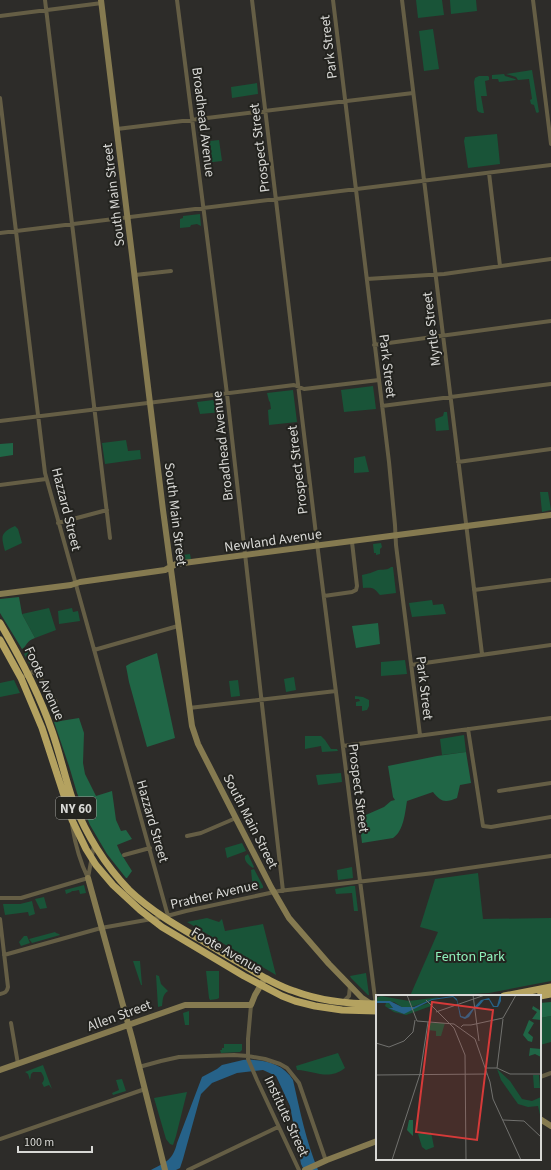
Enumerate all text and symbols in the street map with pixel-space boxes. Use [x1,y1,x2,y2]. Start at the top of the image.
street label: Park Street [315,14,343,80]
street label: Broadhead Avenue [186,66,220,178]
street label: Prospect Street [245,102,275,194]
street label: South Main Street [98,142,130,248]
street label: Myrtle Street [417,290,446,367]
street label: Park Street [373,333,401,399]
street label: Broadhead Avenue [207,390,239,502]
street label: Prospect Street [283,424,313,516]
street label: South Main Street [159,461,191,567]
street label: Hazzard Street [46,465,86,553]
street label: Newland Avenue [223,524,323,558]
street label: Foote Avenue [19,643,69,724]
street label: Park Street [410,655,438,721]
street label: Prospect Street [343,742,373,834]
street label: South Main Street [218,771,283,873]
street label: Hazzard Street [131,778,173,865]
road number: NY 60 [56,797,96,819]
street label: Prather Avenue [168,875,260,915]
street label: Foote Avenue [187,922,266,979]
park label: Fenton Park [435,947,505,967]
street label: Allen Street [84,995,155,1037]
inset map [376,995,541,1160]
street label: Institute Street [259,1073,314,1160]
scale bar [18,1128,92,1154]
text: 100 m [24,1134,54,1151]

